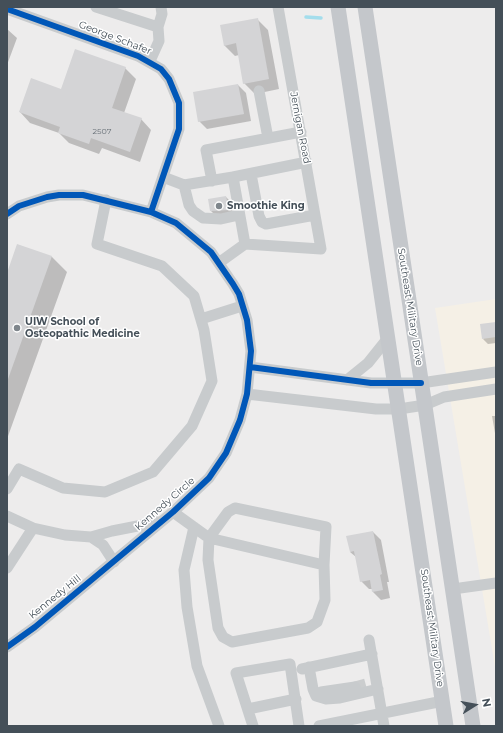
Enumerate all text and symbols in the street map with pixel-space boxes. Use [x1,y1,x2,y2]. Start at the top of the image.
street label: George Schafer [77,19,153,57]
street label: Jernigan Road [287,91,313,165]
house number: 2507 [92,127,112,137]
place label: Smoothie King [227,200,305,212]
marker: Smoothie King [214,201,224,211]
street label: Southeast Military Drive [395,247,425,367]
place label: UIW School of Osteopathic Medicine [25,316,140,340]
marker: UIW School of Osteopathic Medicine [12,323,22,333]
street label: Kennedy Circle [133,475,197,533]
street label: Southeast Military Drive [418,568,446,688]
street label: Kennedy Hill [27,572,83,622]
north arrow [455,685,495,725]
text: N [479,697,494,708]

